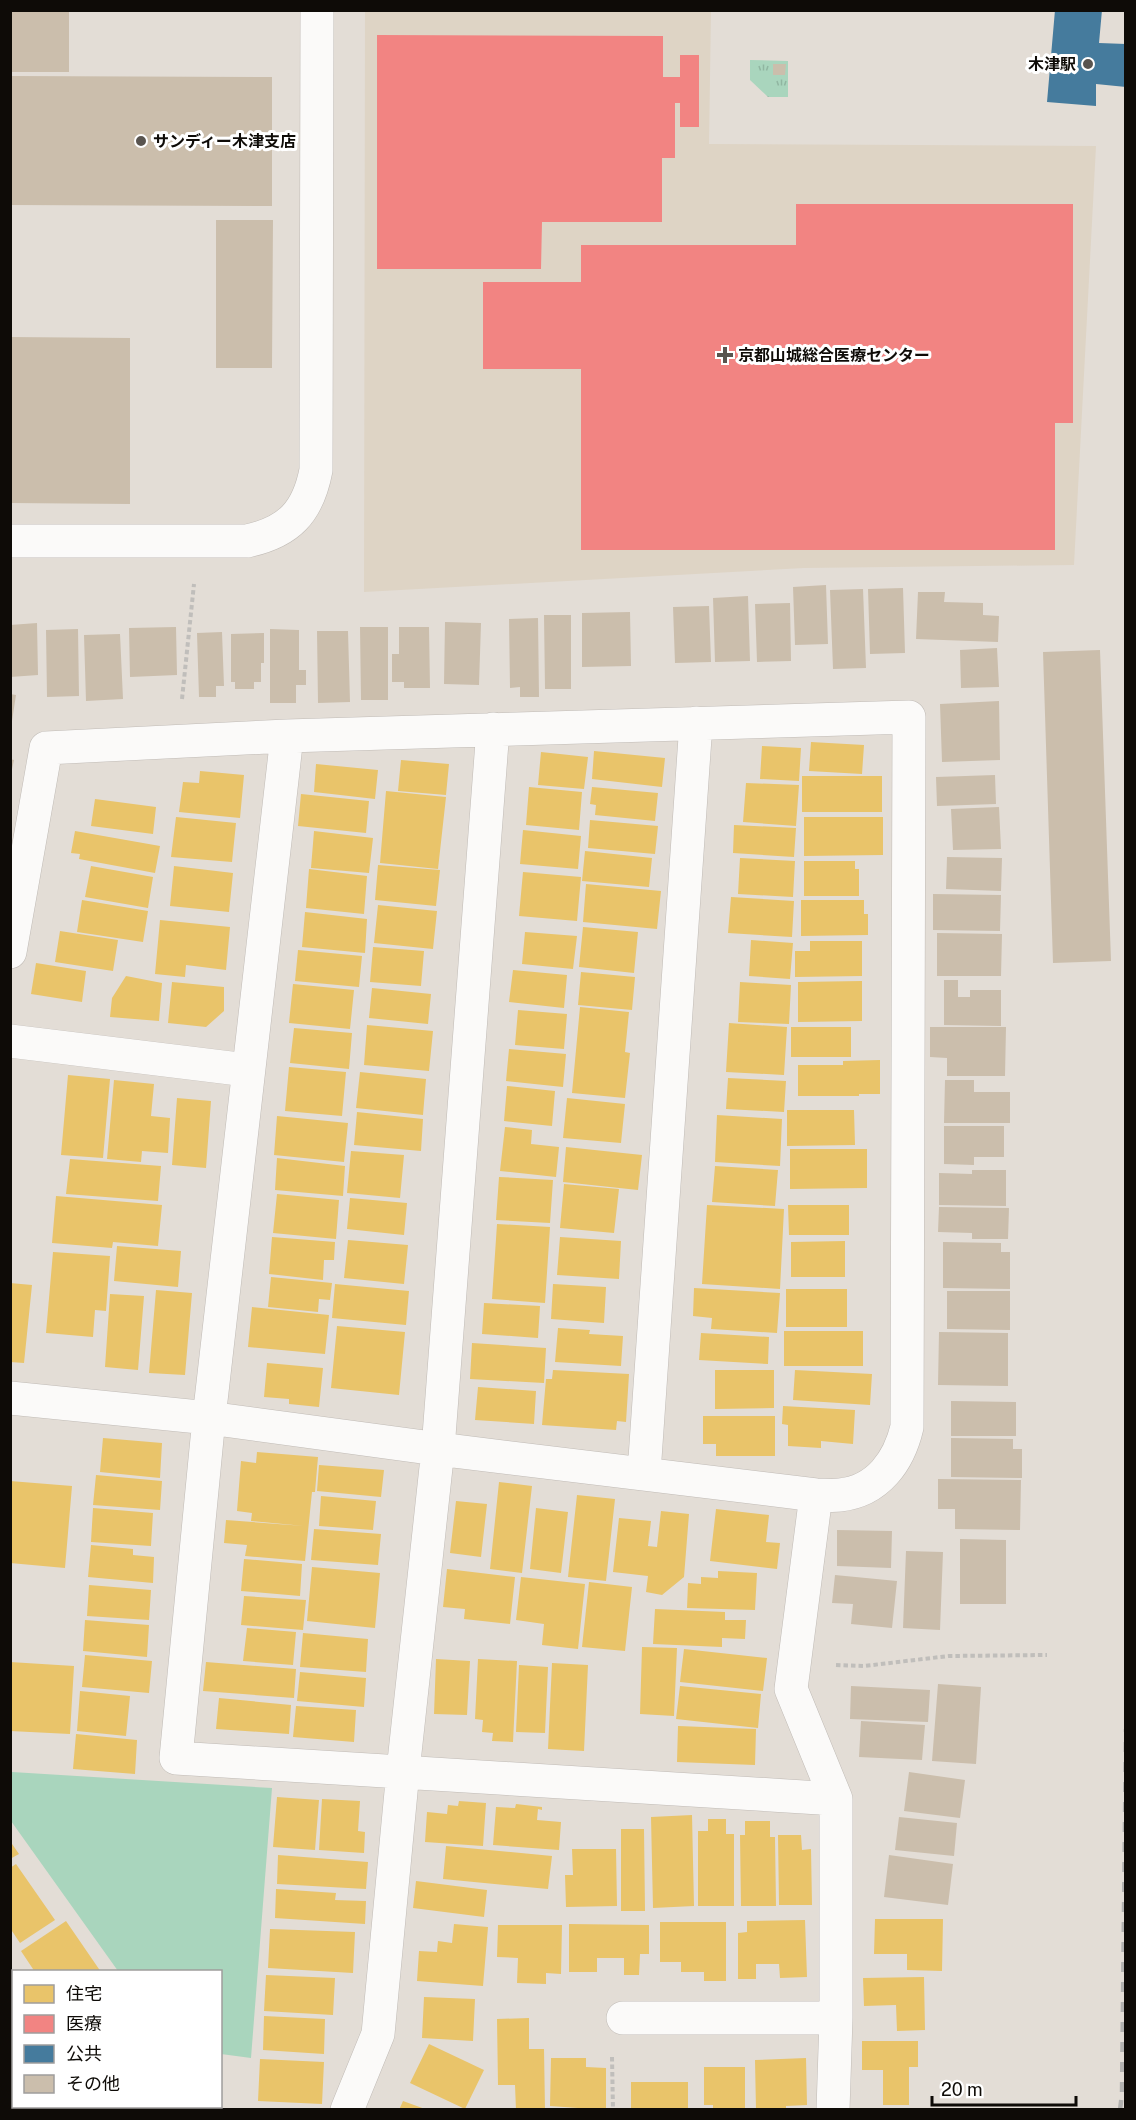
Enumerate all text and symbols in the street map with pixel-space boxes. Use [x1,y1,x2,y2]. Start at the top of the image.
place label: 木津駅 [1028,55,1076,74]
marker: 木津駅 [1081,57,1095,71]
place label: サンディー木津支店 [153,132,296,151]
marker: サンディー木津支店 [134,134,148,148]
marker: 京都山城総合医療センター [716,346,734,364]
place label: 京都山城総合医療センター [738,346,930,365]
legend [12,1970,222,2108]
text: 住宅 [66,1983,102,2004]
text: 医療 [66,2013,102,2034]
text: 公共 [66,2043,102,2064]
scale bar [932,2069,1076,2107]
text: その他 [66,2073,120,2094]
text: 20 m [941,2079,983,2100]

